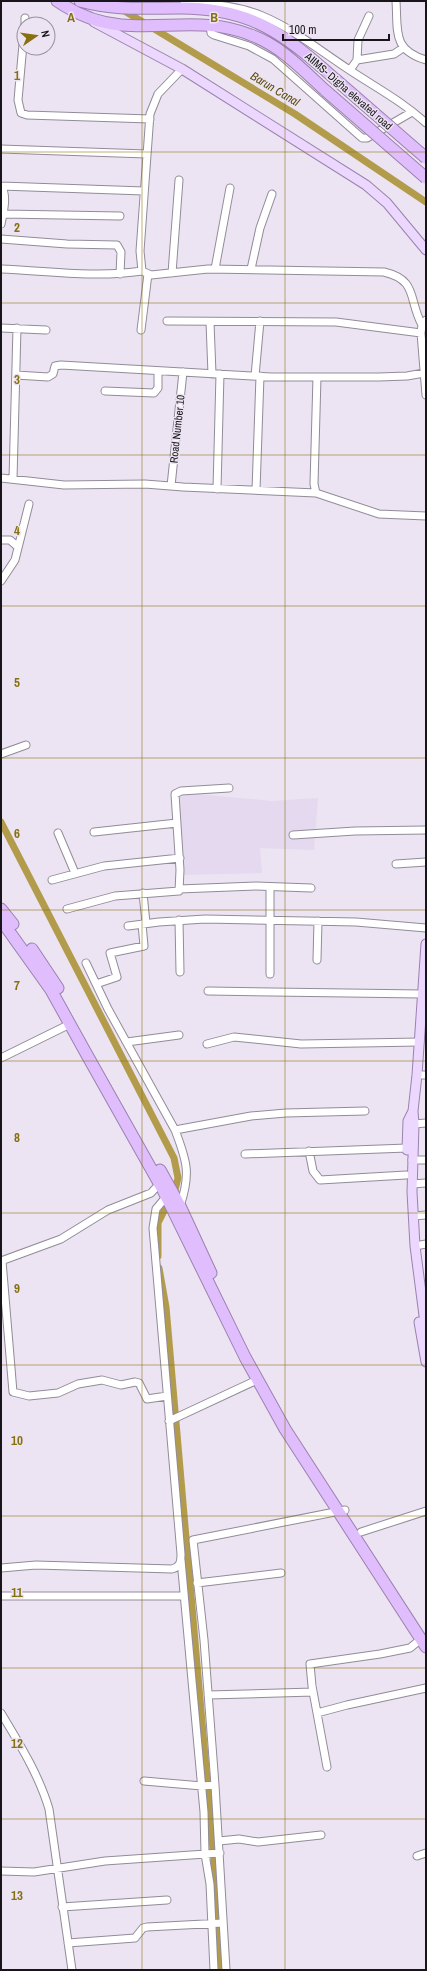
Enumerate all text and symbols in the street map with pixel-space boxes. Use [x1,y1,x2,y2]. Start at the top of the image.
text: A [67,9,75,26]
text: B [210,9,218,26]
north arrow [16,16,56,56]
scale bar [283,16,389,42]
text: 100 m [289,22,316,38]
text: N [38,29,53,38]
street label: AIIMS- Digha elevated road [302,49,396,133]
text: 1 [14,67,20,84]
water label: Barun Canal [247,68,303,110]
text: 2 [14,219,20,236]
text: 3 [14,371,20,388]
street label: Road Number 10 [166,394,188,464]
text: 4 [14,522,20,539]
text: 5 [14,674,20,691]
text: 6 [14,825,20,842]
text: 7 [14,977,20,994]
text: 8 [14,1129,20,1146]
text: 9 [14,1280,20,1297]
text: 10 [11,1432,23,1449]
text: 11 [11,1584,23,1601]
text: 12 [11,1735,23,1752]
text: 13 [11,1887,23,1904]

